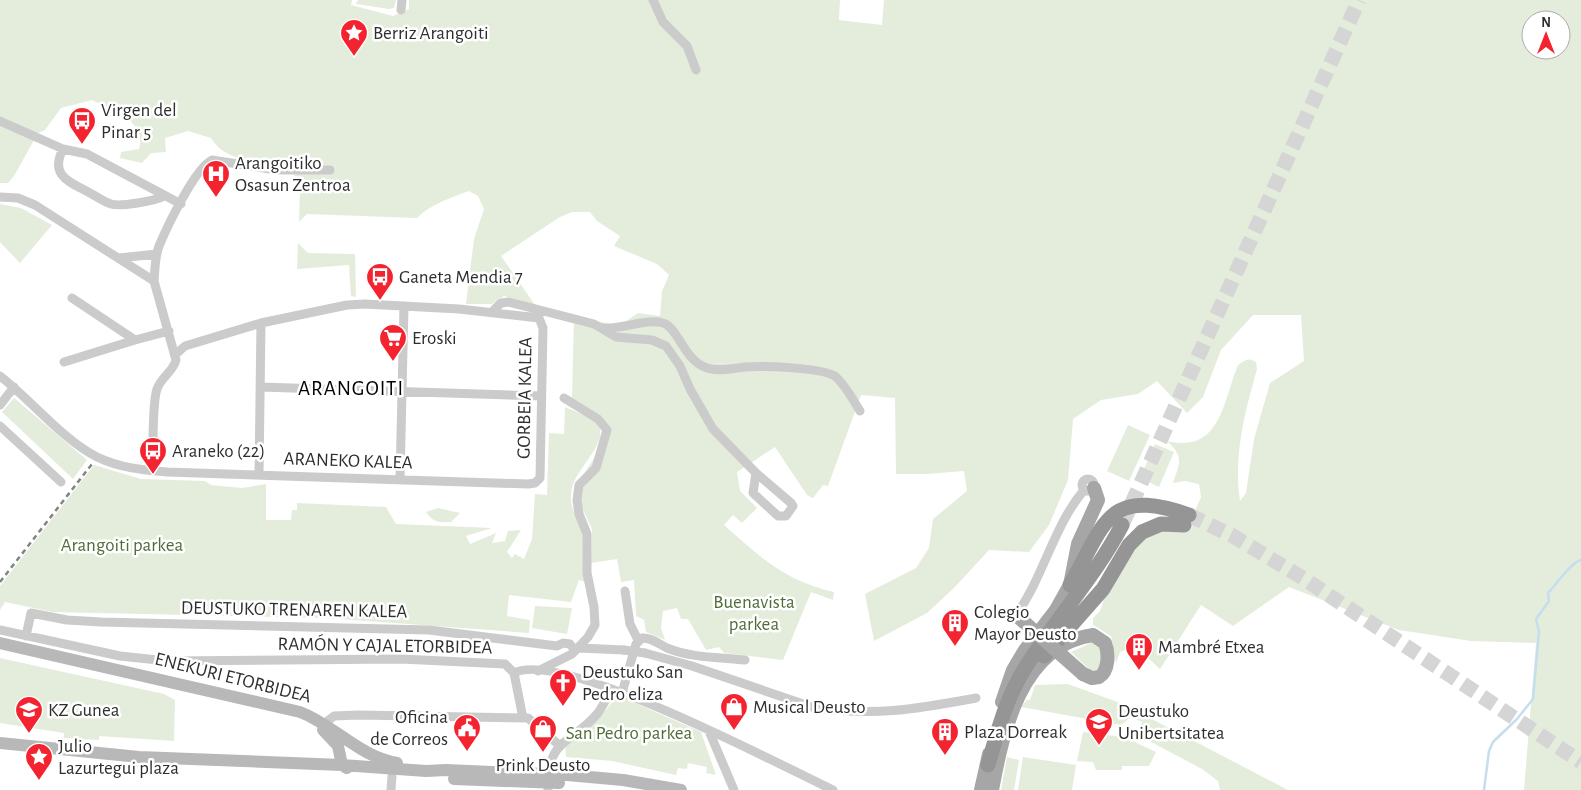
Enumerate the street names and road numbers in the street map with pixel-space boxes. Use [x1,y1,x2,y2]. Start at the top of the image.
street label: GORBEIA KALEA [514,337,536,459]
street label: ARANEKO KALEA [283,449,413,473]
street label: DEUSTUKO TRENAREN KALEA [181,599,407,621]
street label: RAMÓN Y CAJAL ETORBIDEA [278,633,493,657]
street label: ENEKURI ETORBIDEA [153,649,313,707]

